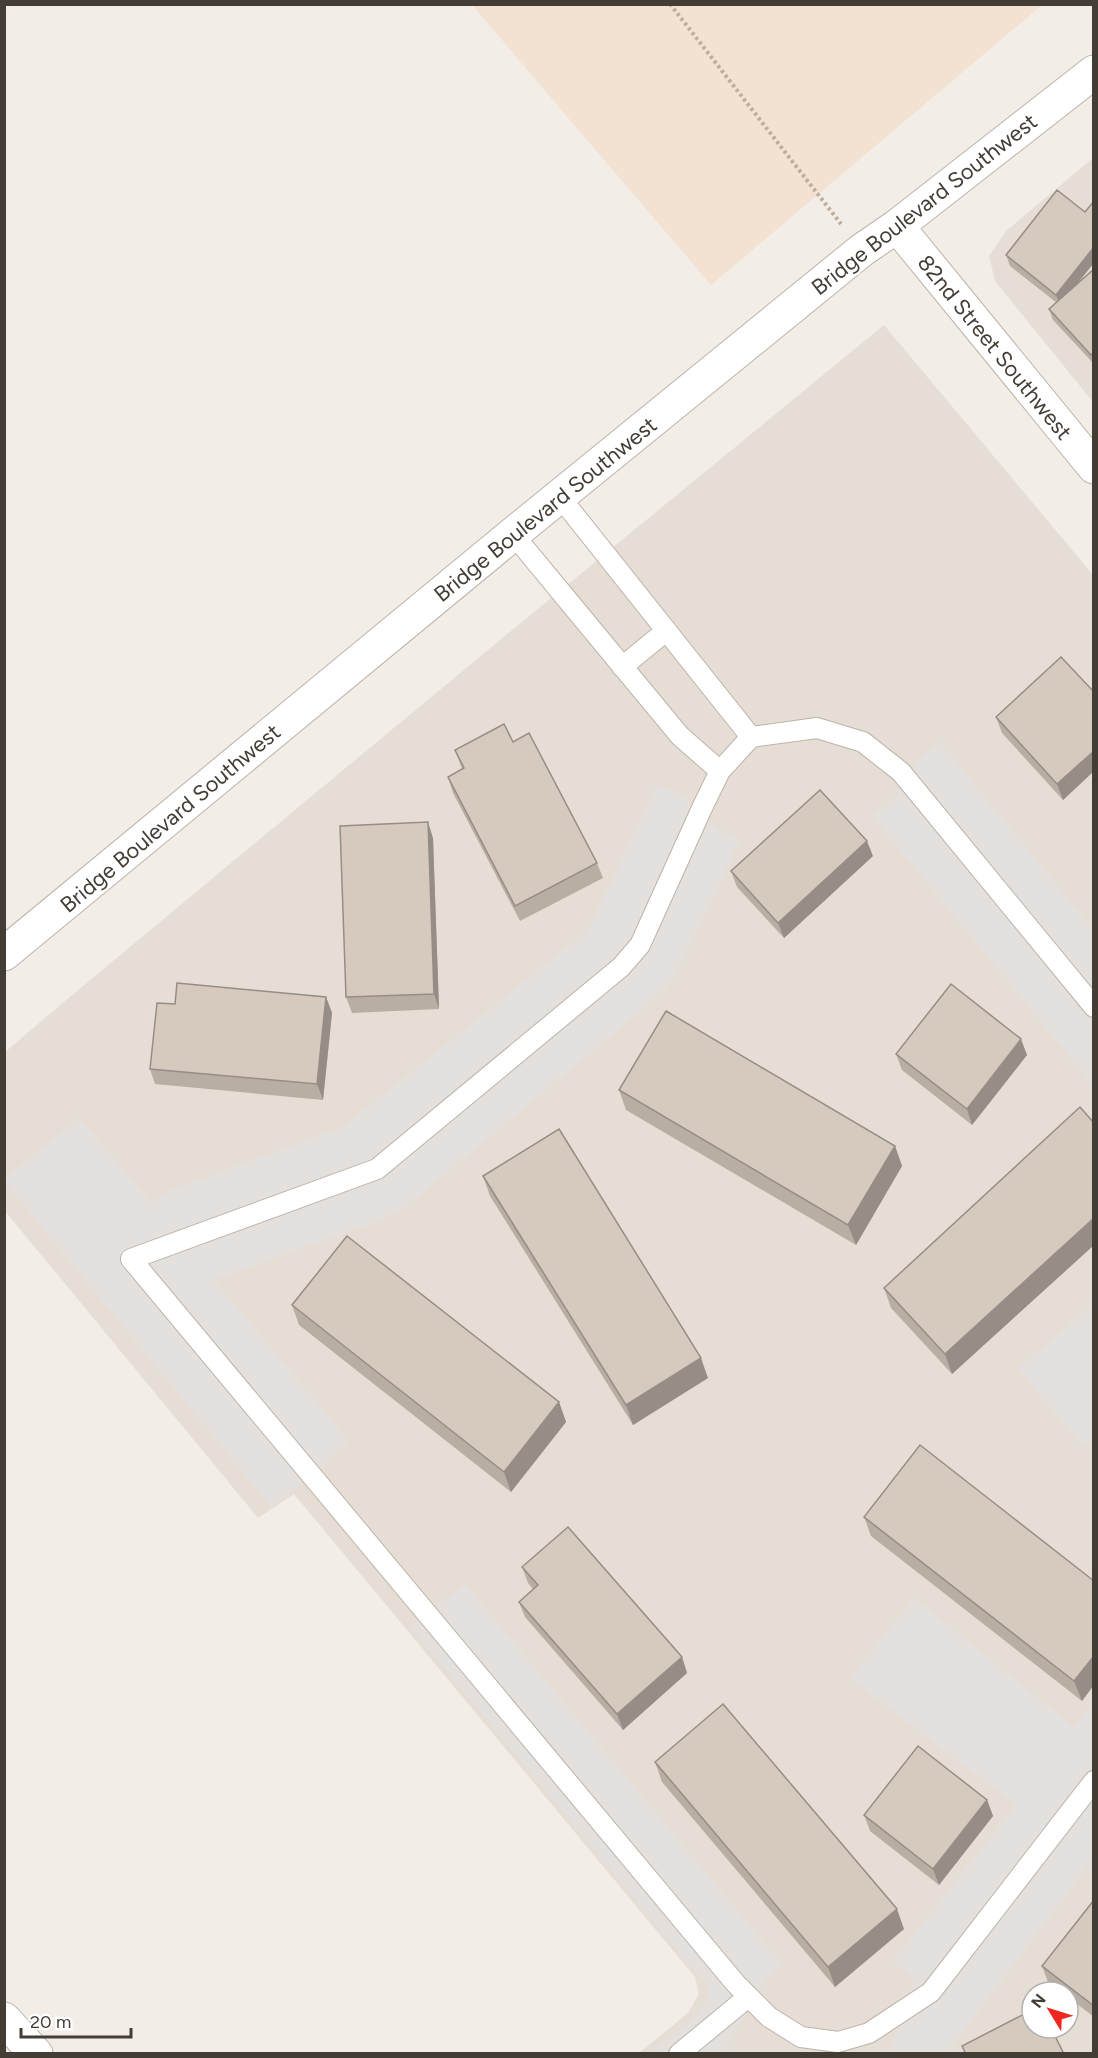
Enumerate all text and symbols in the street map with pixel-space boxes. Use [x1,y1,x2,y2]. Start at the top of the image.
street label: Bridge Boulevard Southwest [806,108,1043,301]
street label: 82nd Street Southwest [912,249,1077,445]
street label: Bridge Boulevard Southwest [428,411,662,608]
street label: Bridge Boulevard Southwest [55,718,286,918]
north arrow [1020,1980,1080,2040]
text: N [1027,1990,1050,2012]
scale bar [21,2001,130,2039]
text: 20 m [30,2011,71,2033]

